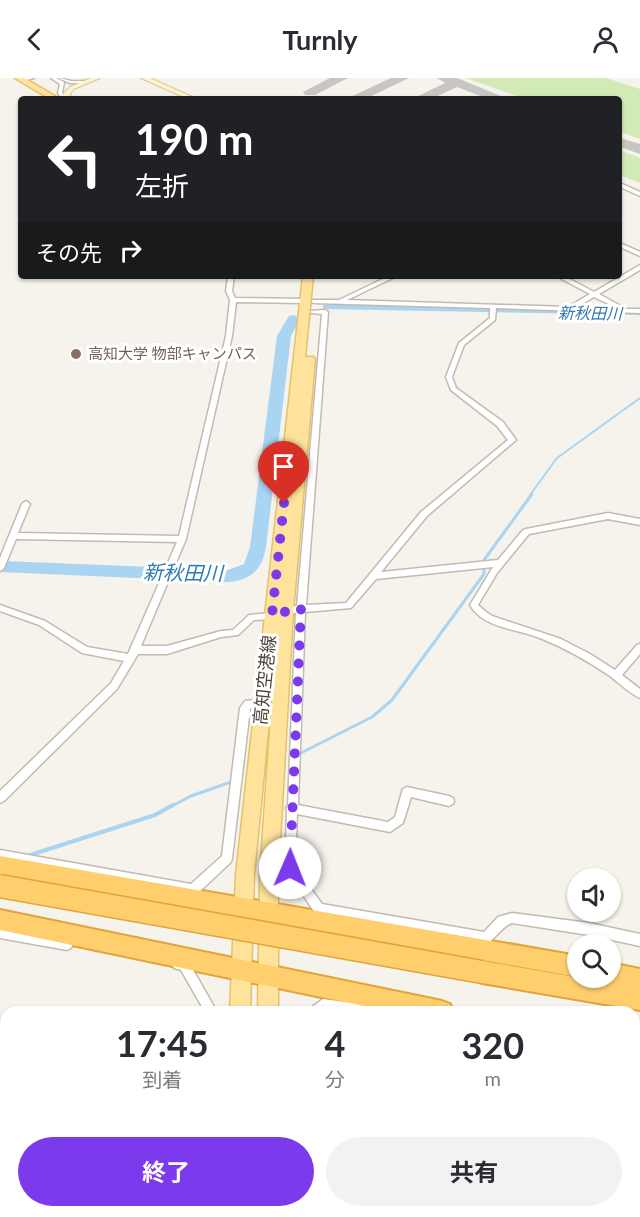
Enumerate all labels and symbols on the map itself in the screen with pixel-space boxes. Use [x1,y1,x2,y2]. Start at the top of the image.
water label: 新秋田川 [558,302,624,323]
place label: 高知大学 物部キャンパス [88,344,257,362]
marker: 高知大学 物部キャンパス [69,347,83,361]
pin [258,441,309,503]
water label: 新秋田川 [143,559,225,585]
street label: 高知空港線 [248,634,280,726]
position arrow [258,836,322,900]

